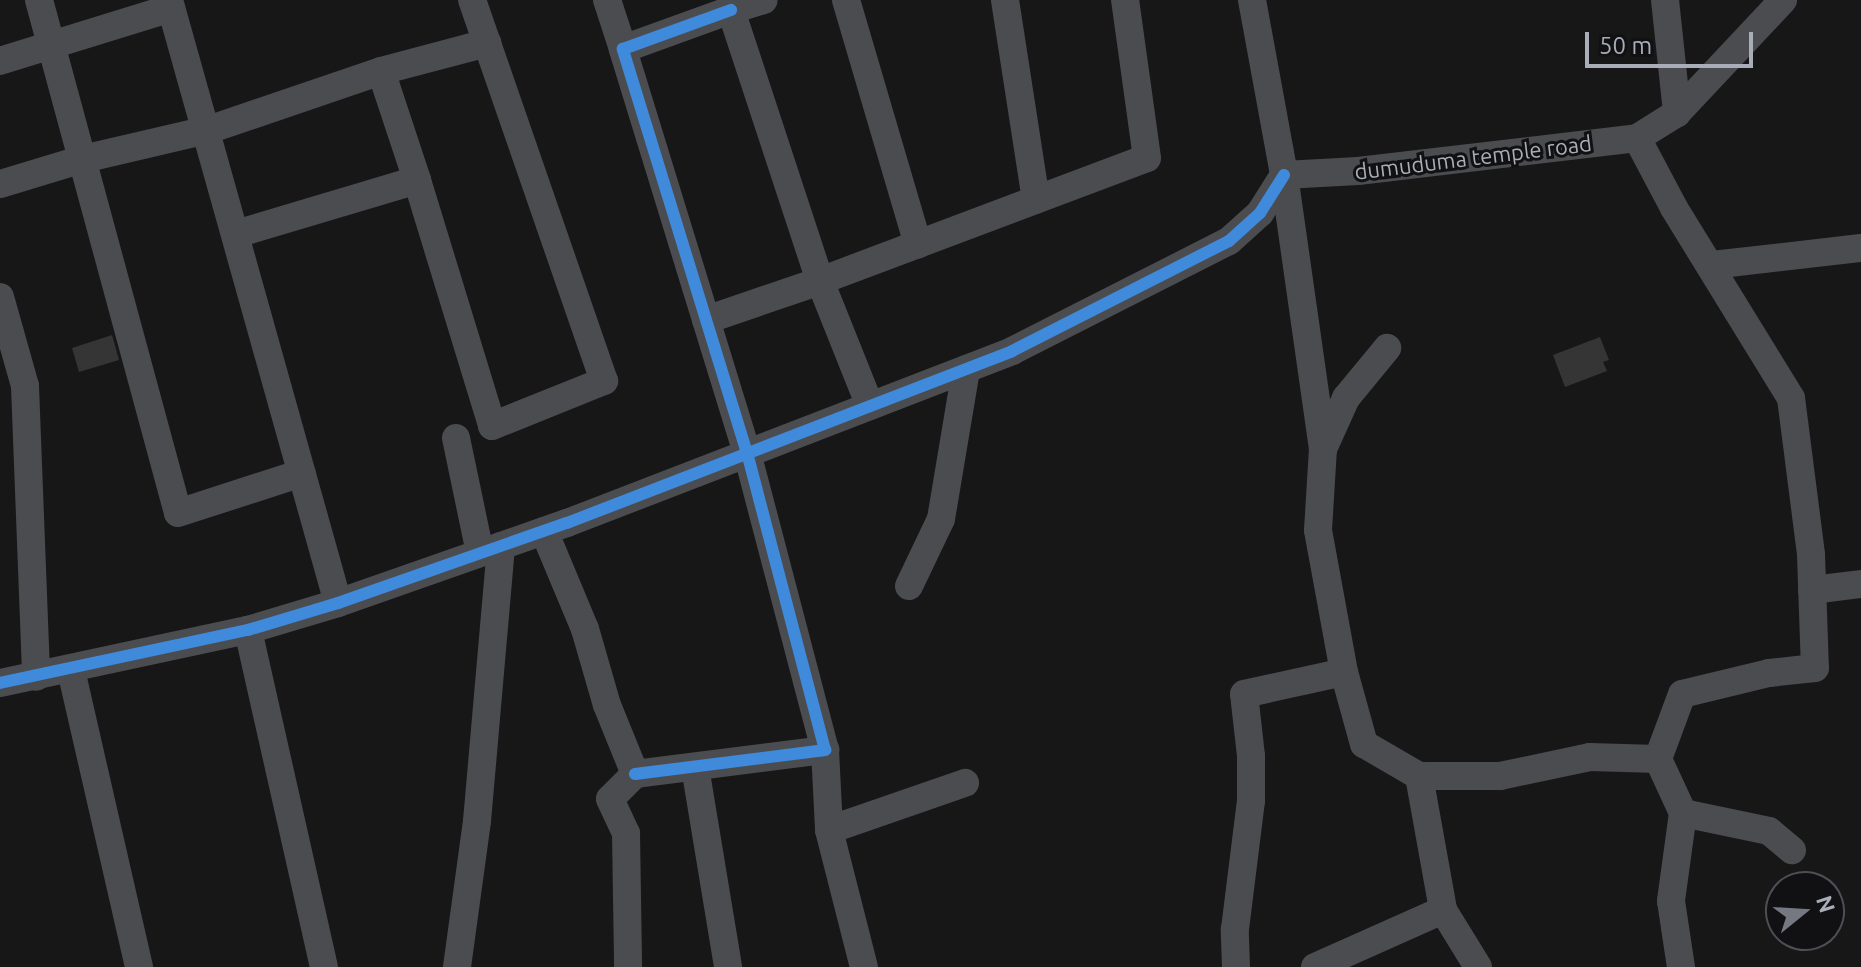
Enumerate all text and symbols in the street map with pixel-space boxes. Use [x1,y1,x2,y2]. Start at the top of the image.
scale bar [1589,16,1757,66]
text: 50 m [1599,32,1652,59]
street label: dumuduma temple road [1353,129,1593,185]
north arrow [1765,871,1845,951]
text: N [1812,892,1841,916]

